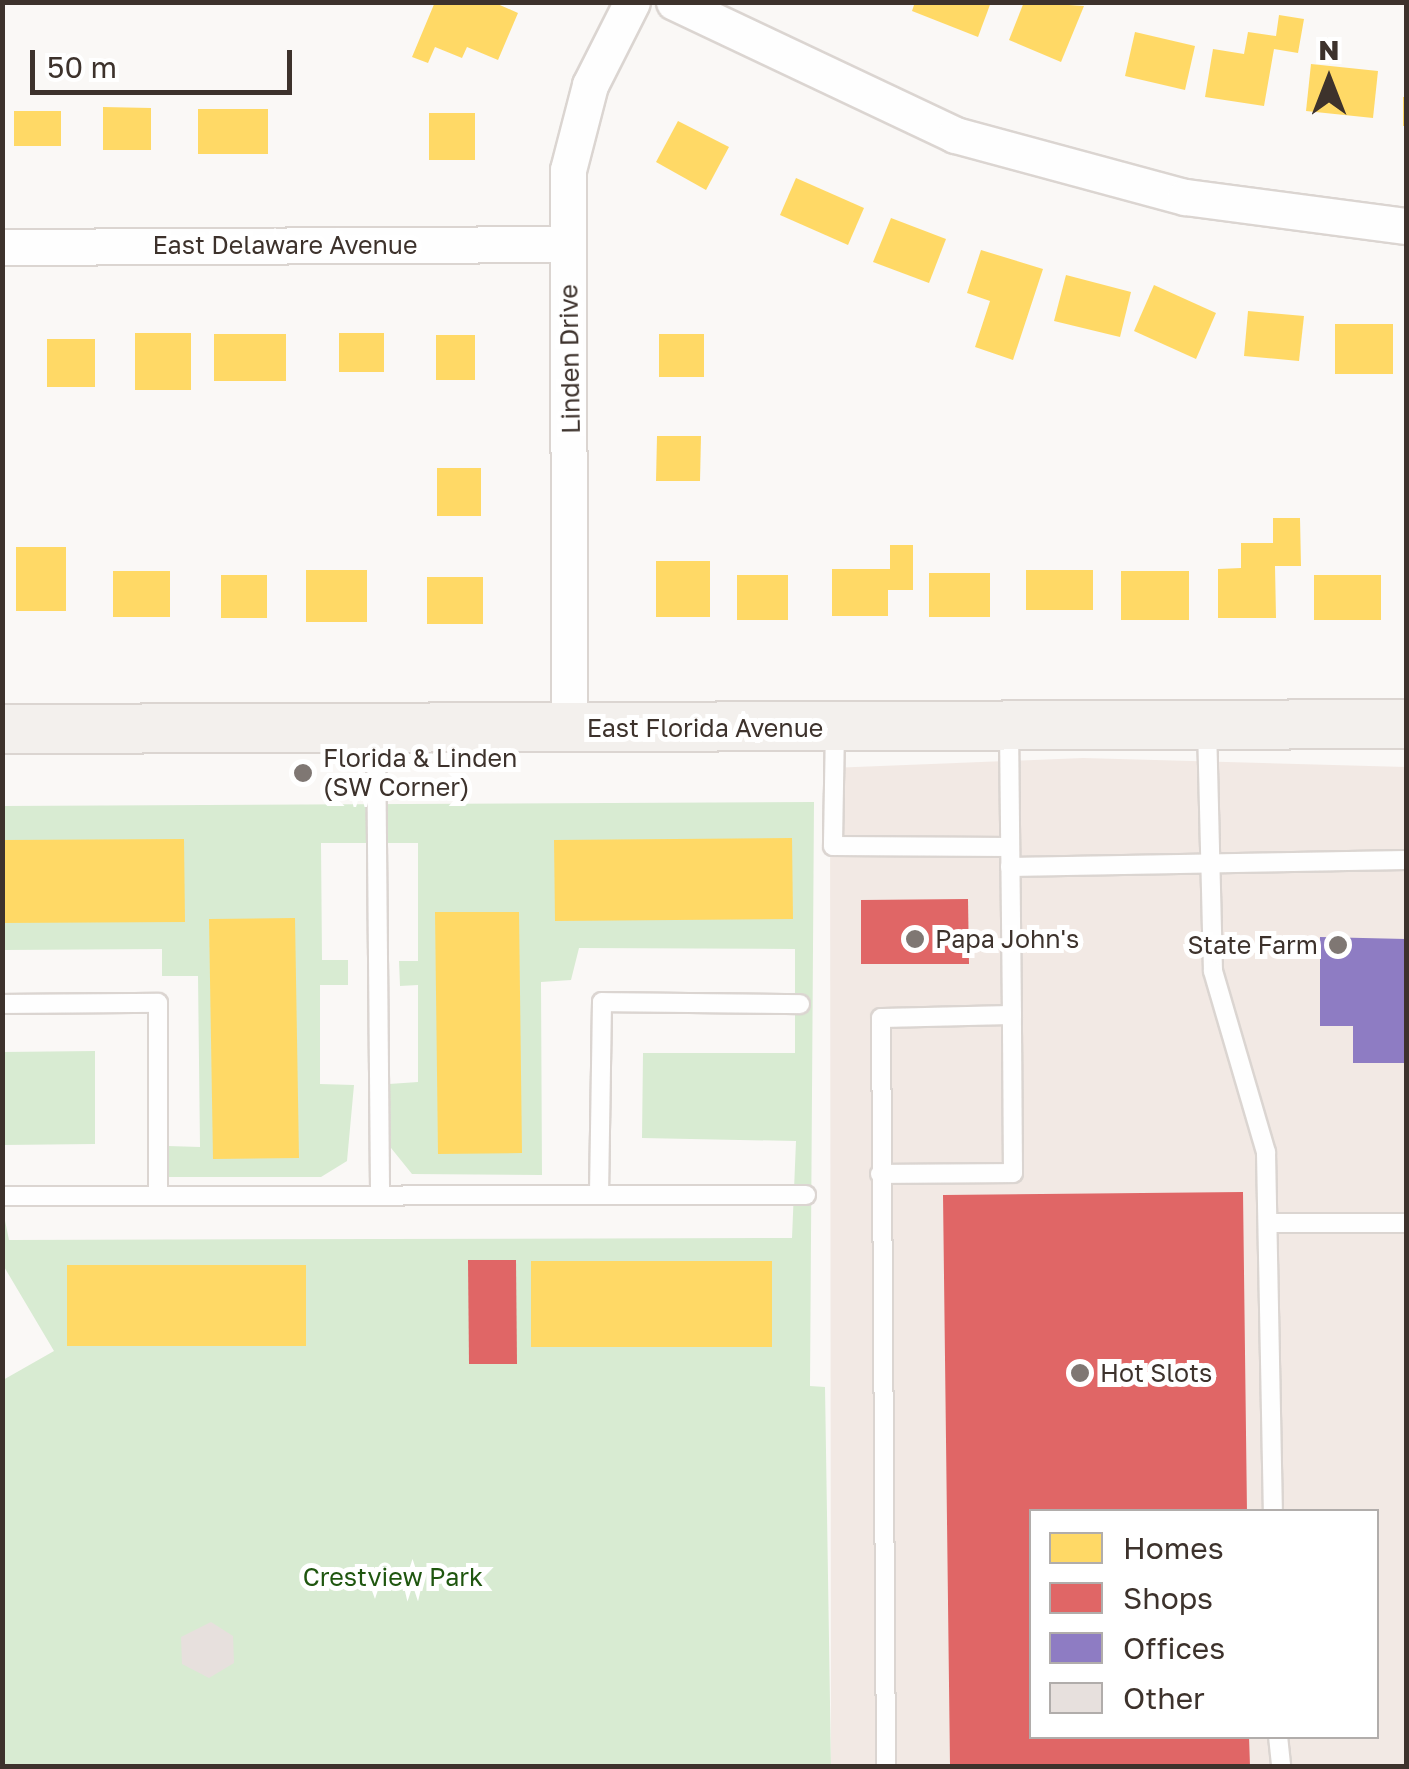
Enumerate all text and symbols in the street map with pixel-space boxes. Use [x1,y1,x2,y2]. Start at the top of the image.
scale bar [35,30,298,92]
north arrow [1279,30,1379,130]
text: N [1318,33,1340,66]
text: 50 m [47,49,117,85]
street label: East Delaware Avenue [153,230,417,260]
street label: Linden Drive [554,284,586,434]
street label: East Florida Avenue [587,713,823,743]
place label: Florida & Linden (SW Corner) [323,744,517,803]
marker: Florida & Linden (SW Corner) [292,762,314,784]
place label: Papa John's [935,924,1079,954]
marker: Papa John's [904,928,926,950]
place label: State Farm [1188,930,1318,960]
marker: State Farm [1327,934,1349,956]
place label: Hot Slots [1100,1358,1212,1388]
marker: Hot Slots [1069,1362,1091,1384]
legend [1029,1509,1379,1739]
text: Homes [1123,1530,1224,1566]
park label: Crestview Park [303,1562,483,1592]
text: Shops [1123,1580,1213,1616]
text: Offices [1123,1630,1225,1666]
text: Other [1123,1680,1205,1716]

